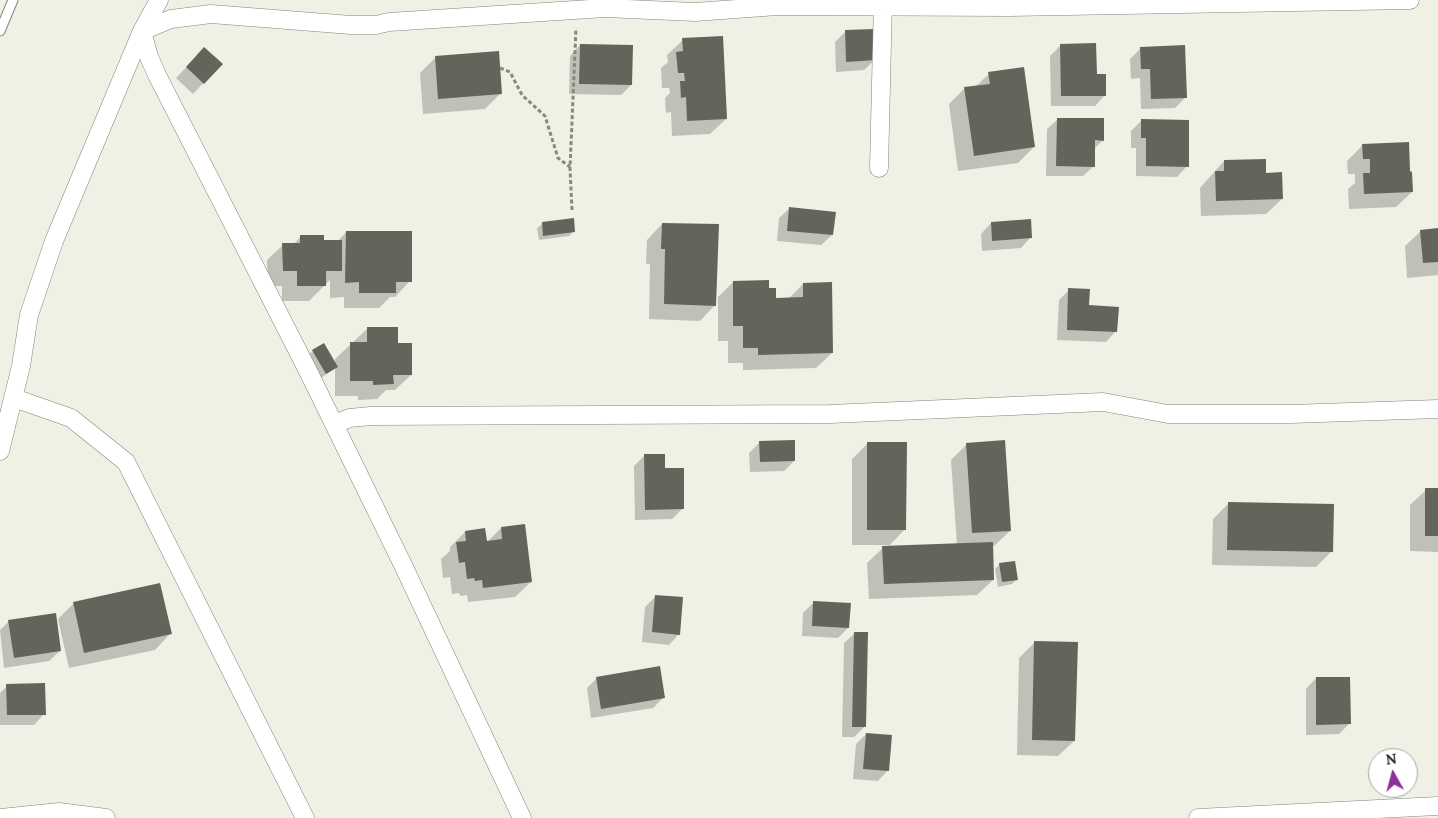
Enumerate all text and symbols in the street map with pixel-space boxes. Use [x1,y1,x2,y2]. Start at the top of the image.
north arrow [1368,748,1418,798]
text: N [1385,750,1398,769]

